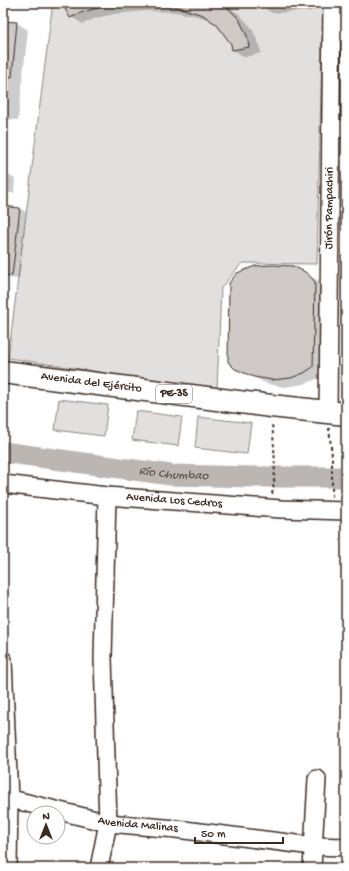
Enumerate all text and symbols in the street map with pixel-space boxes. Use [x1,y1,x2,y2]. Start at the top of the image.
street label: Jirón Pampachiri [323,166,337,249]
street label: Avenida del Ejército [40,370,142,397]
road number: PE-3S [156,385,192,403]
water label: Río Chumbao [138,463,210,483]
street label: Avenida Los Cedros [126,490,223,512]
north arrow [26,805,66,845]
text: N [42,811,50,823]
street label: Avenida Malinas [96,814,179,836]
scale bar [195,819,283,845]
text: 50 m [201,828,226,842]

